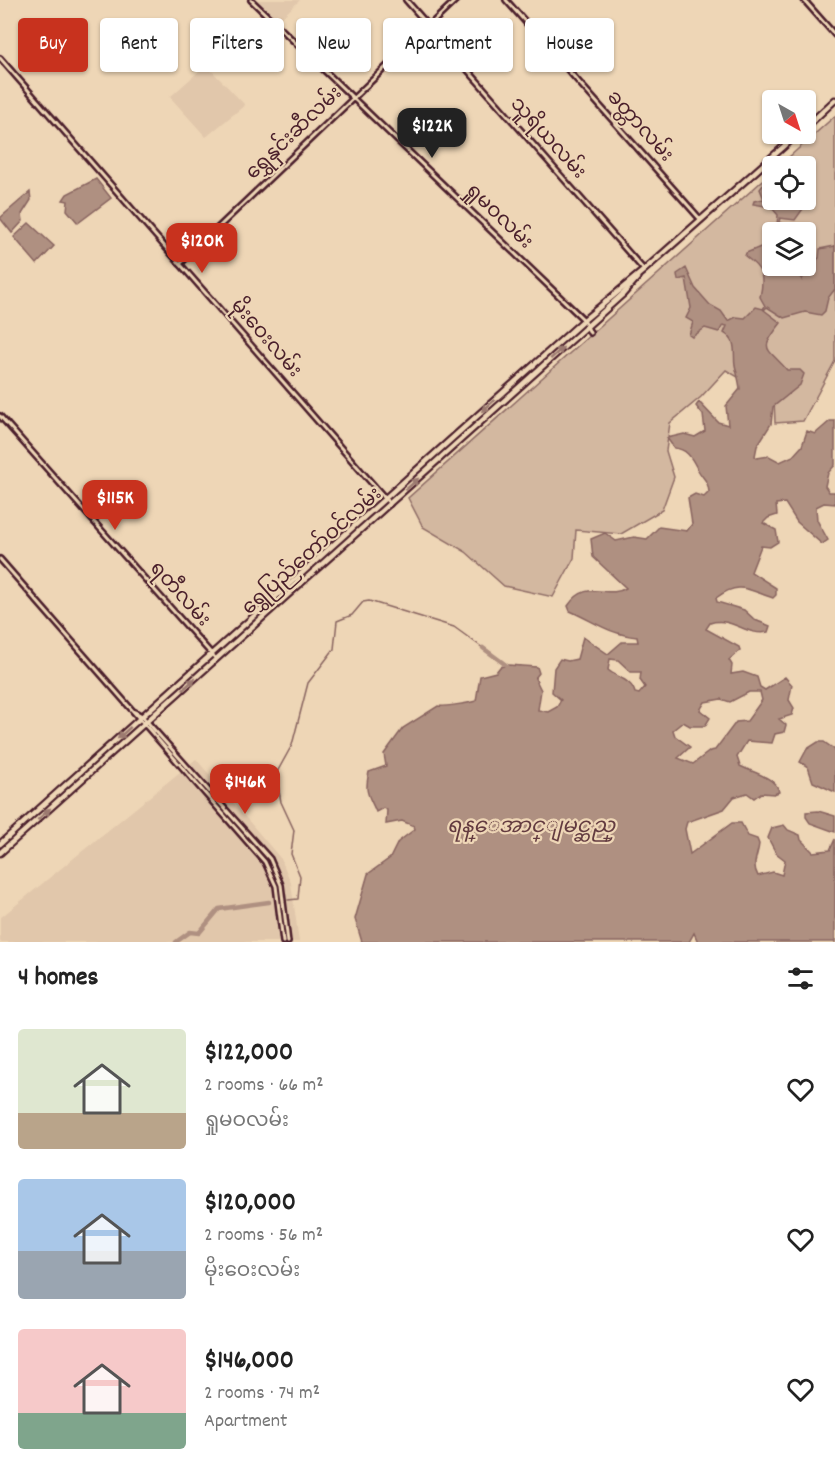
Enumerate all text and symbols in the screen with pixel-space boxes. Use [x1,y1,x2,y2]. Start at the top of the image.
chip: Buy [18,18,88,72]
chip: Rent [100,18,178,72]
chip: Filters [190,18,284,72]
chip: New [296,18,371,72]
chip: Apartment [383,18,513,72]
chip: House [525,18,614,72]
street label: ရွှေနှင်းဆီလမ်း [239,79,349,187]
street label: ခတ္တာလမ်း [599,83,681,169]
street label: သူရိယလမ်း [503,90,594,186]
north arrow [762,90,816,144]
map controls [762,90,816,276]
pin: $122K [390,108,474,159]
text: $122K [411,113,453,141]
button: locate [762,156,816,210]
street label: ရှုမဝလမ်း [458,175,540,257]
button: layers [762,222,816,276]
pin: $120K [160,223,244,274]
text: $120K [180,228,224,256]
street label: မိုးဝေးလမ်း [223,292,309,384]
one-way arrow [549,347,564,360]
one-way arrow [481,399,496,412]
one-way arrow [404,478,419,491]
street label: ရွှေပြည်တော်ဝင်လမ်း [235,479,389,623]
pin: $115K [73,480,157,531]
text: $115K [96,485,134,513]
street label: ရတီလမ်း [142,554,218,634]
one-way arrow [181,677,196,691]
one-way arrow [116,726,131,740]
pin: $146K [203,764,287,815]
text: $146K [224,769,266,797]
one-way arrow [36,807,51,821]
water label: ရန္ေအာင္ျမင္ဆည္ [447,813,616,843]
text: 4 homes [18,960,98,997]
icon: filters [784,962,817,995]
text: $122,000 [204,1035,293,1072]
icon: home [66,1053,138,1125]
text: 2 rooms · 66 m² [204,1072,324,1100]
icon: heart [784,1073,817,1106]
text: ရှုမဝလမ်း [204,1108,289,1136]
text: $120,000 [204,1185,296,1222]
icon: home [66,1203,138,1275]
text: 2 rooms · 56 m² [204,1222,323,1250]
icon: heart [784,1223,817,1256]
text: မိုးဝေးလမ်း [204,1258,300,1286]
text: $146,000 [204,1343,294,1380]
icon: home [66,1353,138,1425]
icon: heart [784,1373,817,1406]
text: 2 rooms · 74 m² [204,1380,320,1408]
text: Apartment [204,1408,287,1436]

